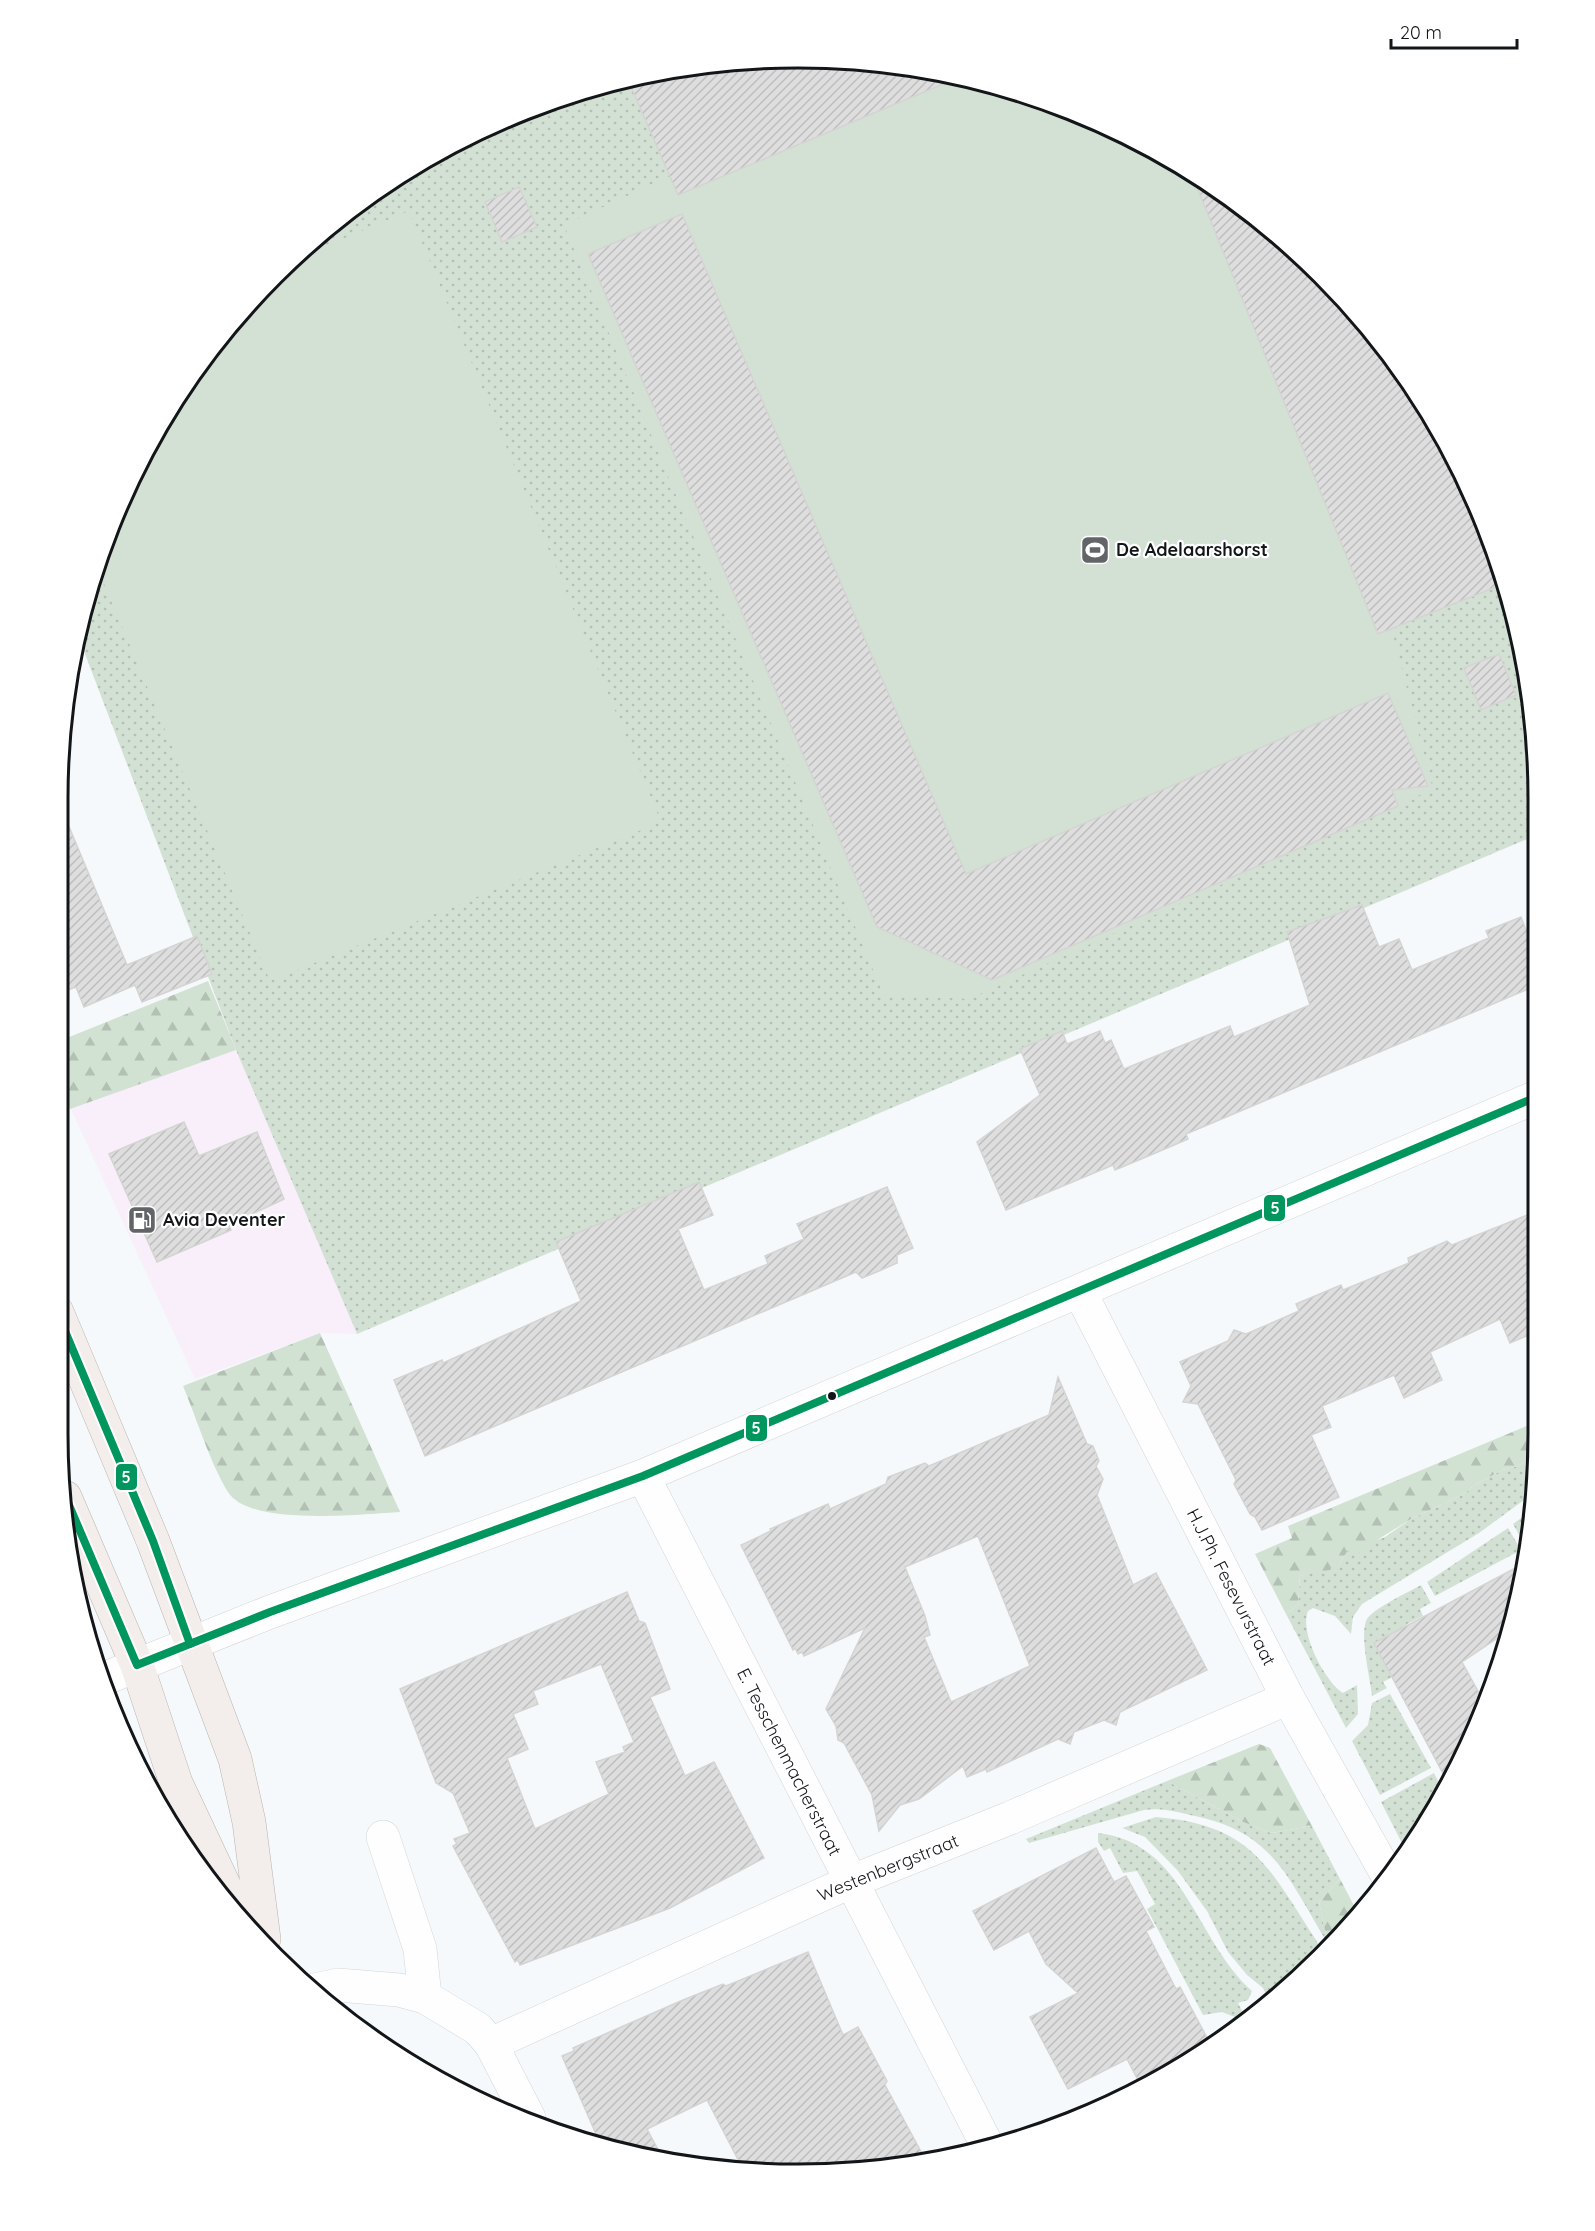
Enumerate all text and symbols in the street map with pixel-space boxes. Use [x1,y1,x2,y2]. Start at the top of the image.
scale bar [1391,12,1517,50]
text: 20 m [1400,21,1442,44]
sports icon: De Adelaarshorst [1079,534,1111,566]
place label: De Adelaarshorst [1116,538,1268,561]
line badge: 5 [1263,1194,1286,1222]
text: 5 [1270,1198,1280,1218]
fuel station icon: Avia Deventer [126,1204,158,1236]
place label: Avia Deventer [163,1208,286,1231]
unlabelled marker [826,1390,838,1402]
line badge: 5 [745,1414,768,1442]
text: 5 [751,1418,761,1438]
line badge: 5 [115,1463,138,1491]
text: 5 [121,1467,131,1487]
street label: H.J.Ph. Fesevurstraat [1182,1504,1281,1669]
street label: E. Tesschenmacherstraat [732,1664,847,1859]
street label: Westenbergstraat [814,1829,962,1906]

